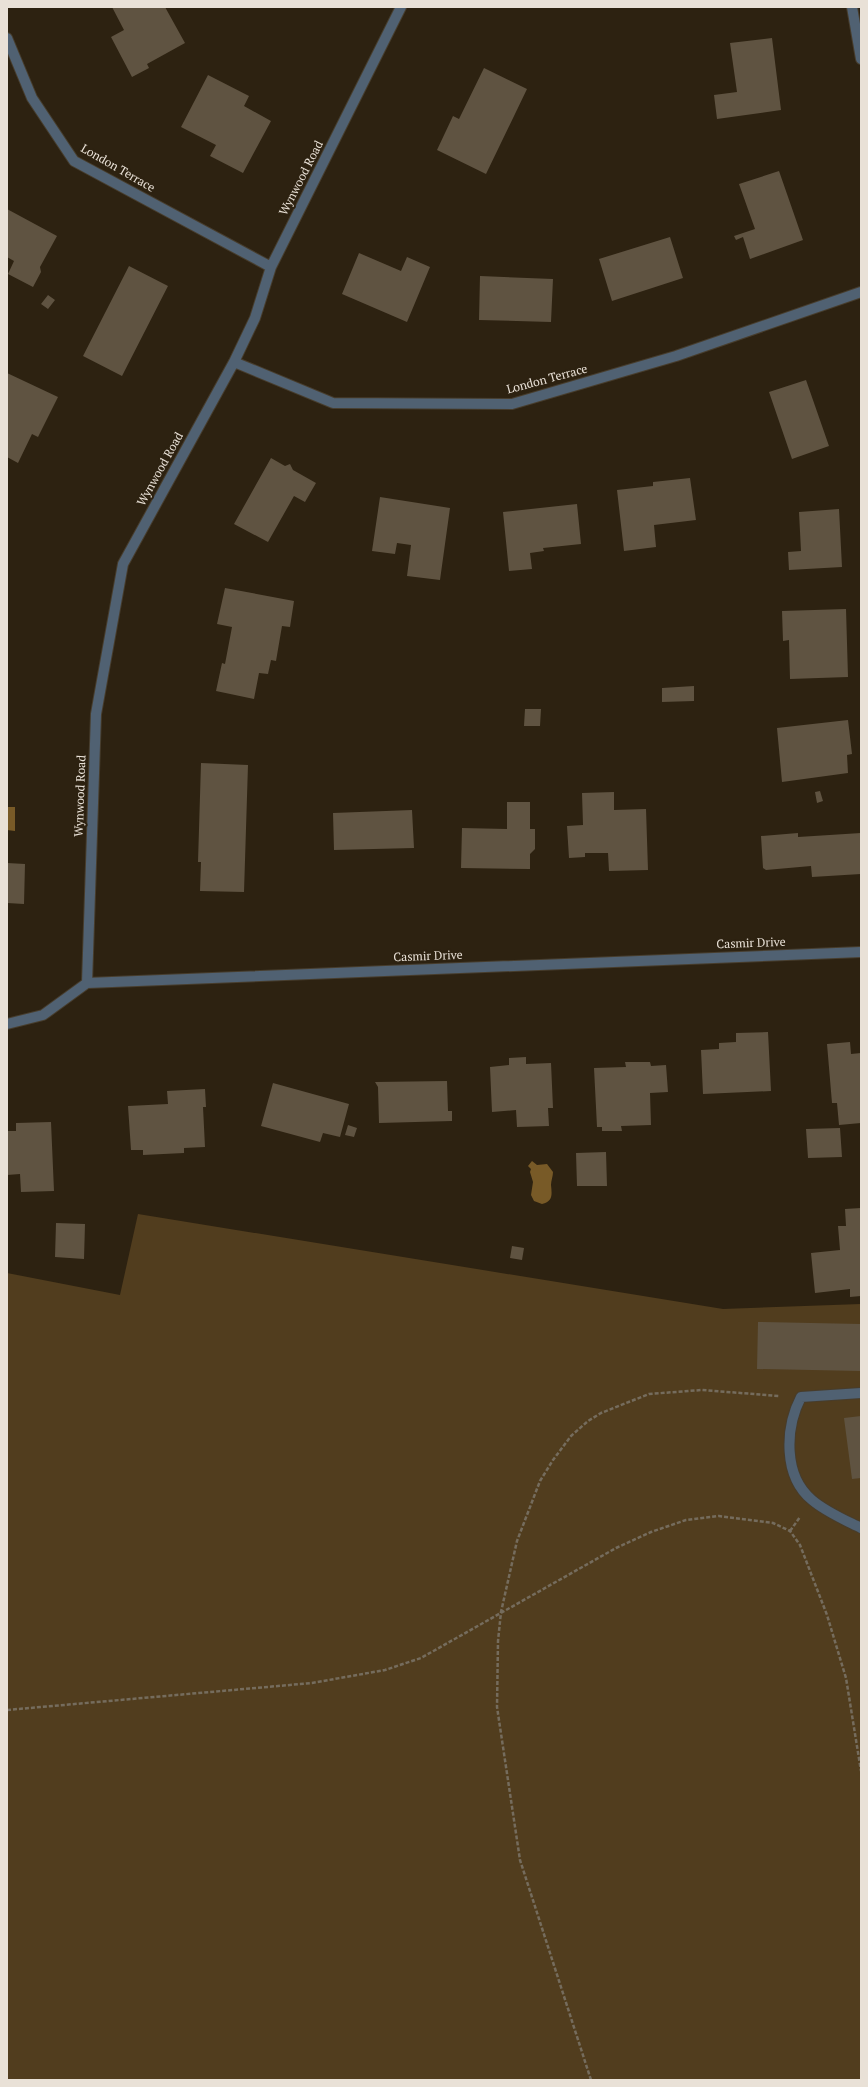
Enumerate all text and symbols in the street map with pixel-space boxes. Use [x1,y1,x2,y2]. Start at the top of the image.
street label: Wynwood Road [275,138,326,218]
street label: London Terrace [79,140,158,195]
street label: London Terrace [505,361,589,397]
street label: Wynwood Road [133,429,186,508]
street label: Wynwood Road [71,754,88,837]
street label: Casmir Drive [716,934,786,951]
street label: Casmir Drive [393,947,463,964]

